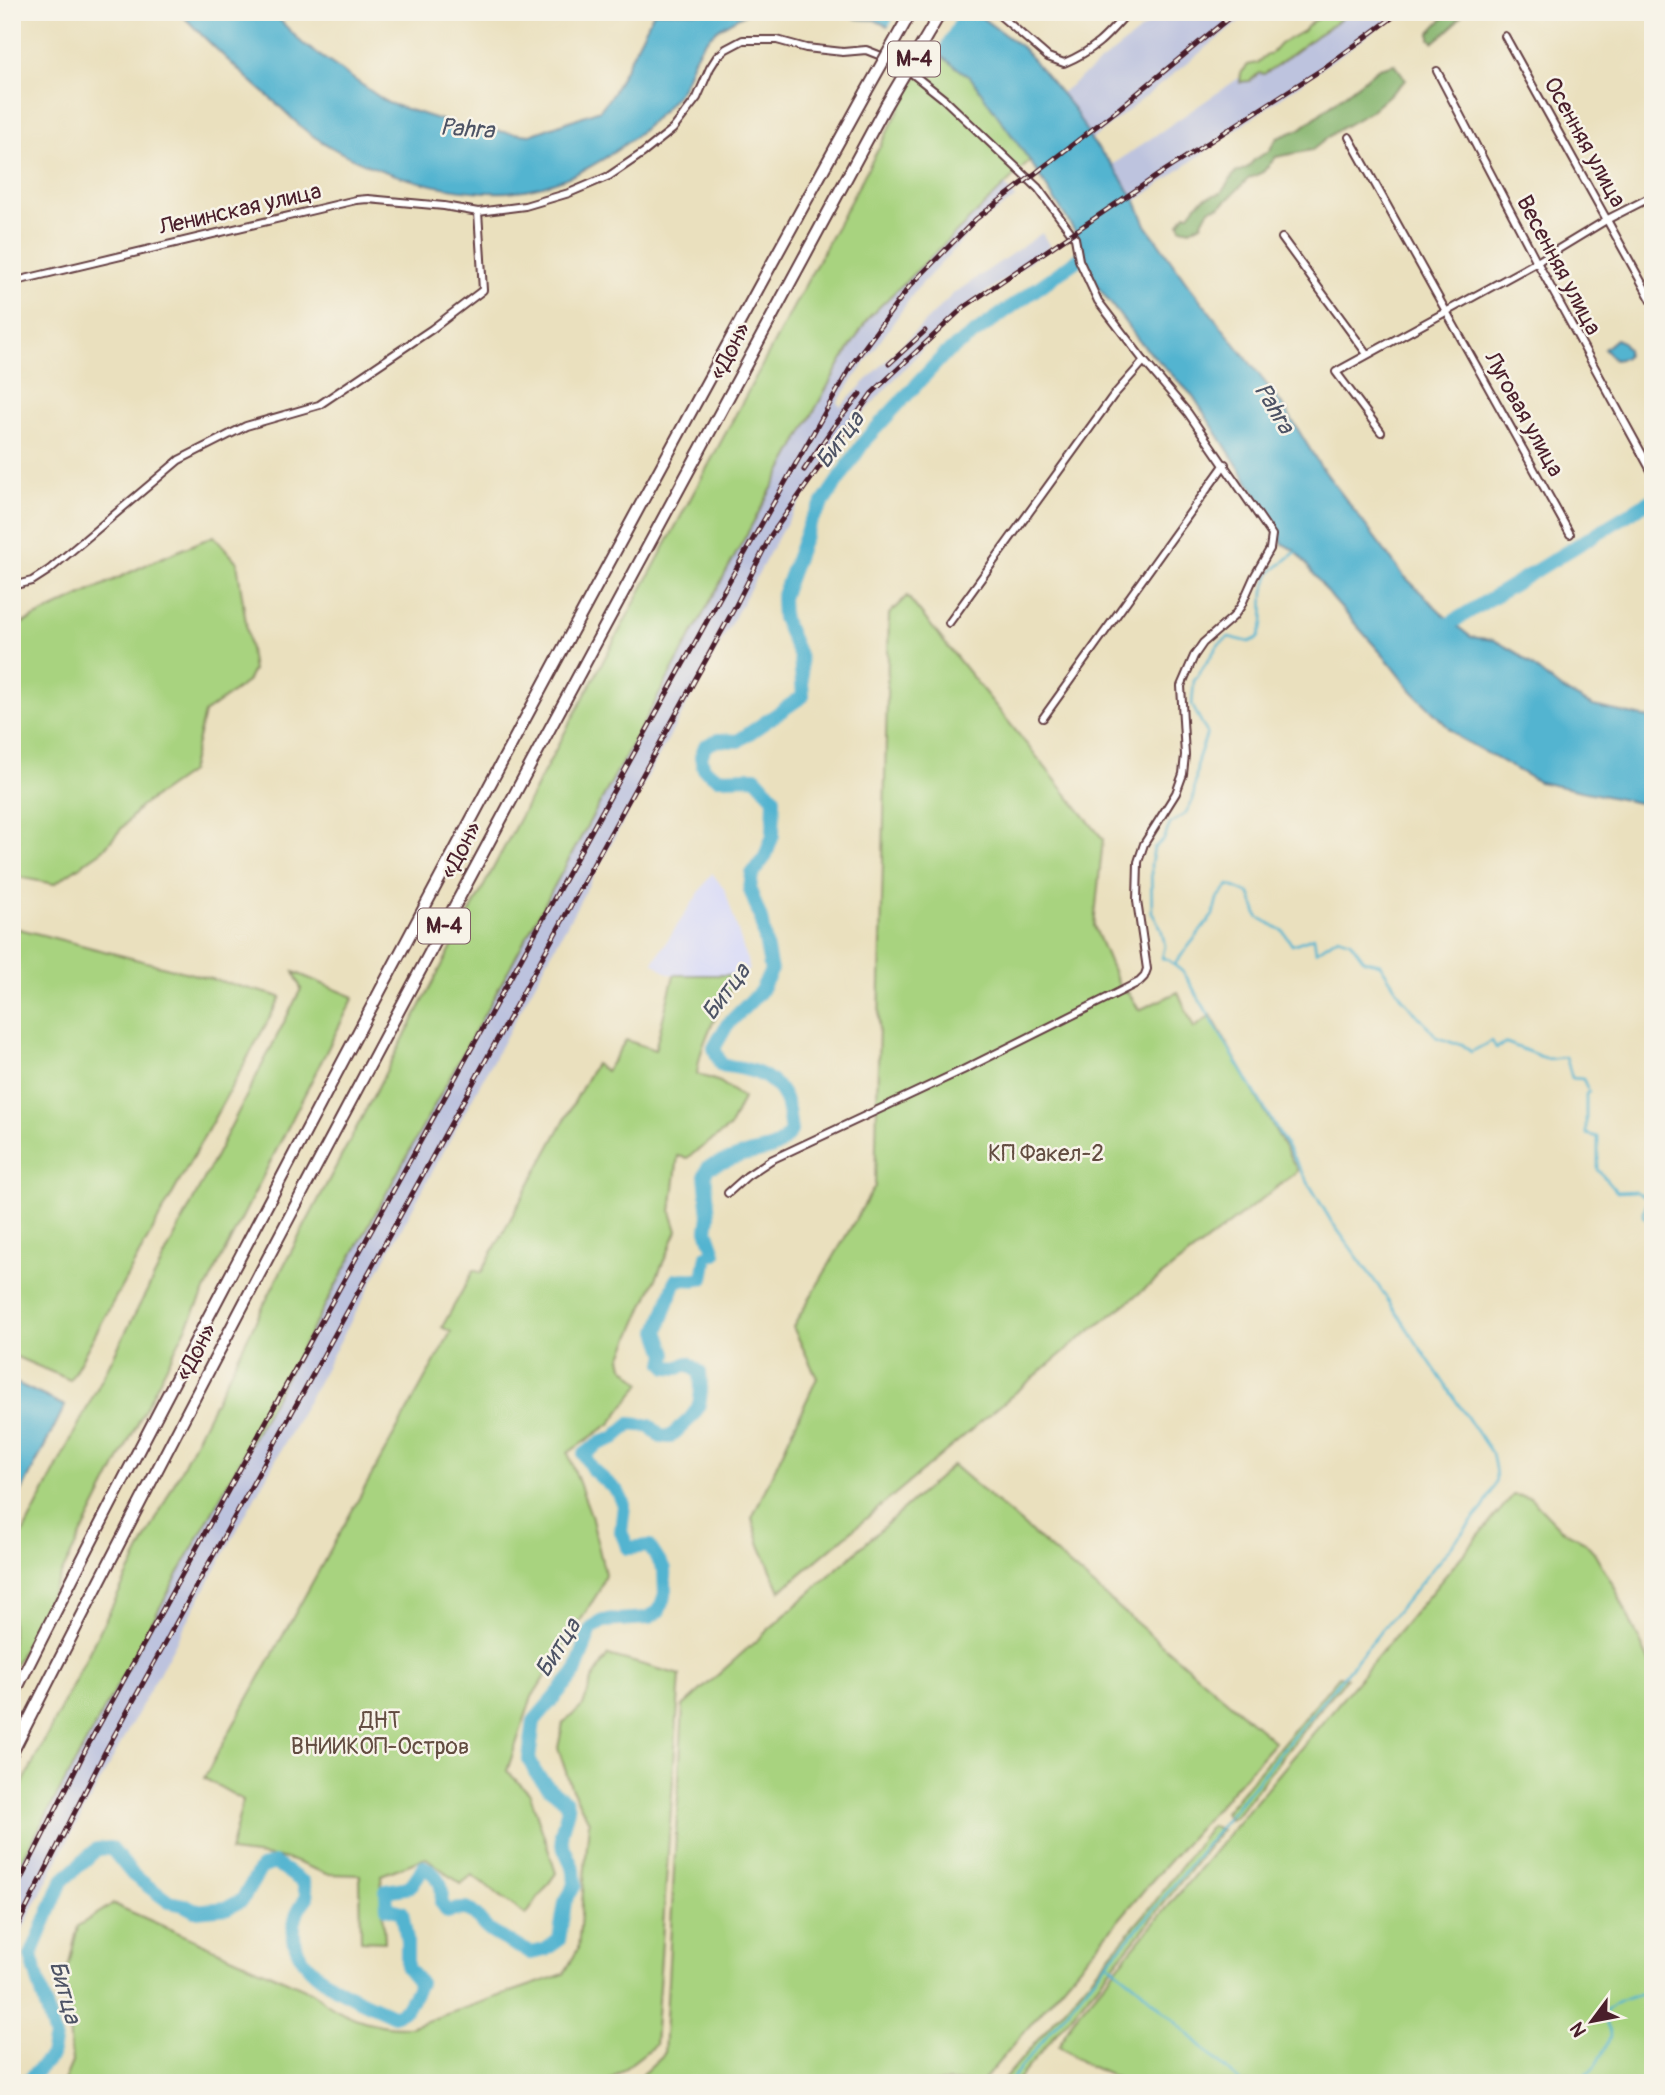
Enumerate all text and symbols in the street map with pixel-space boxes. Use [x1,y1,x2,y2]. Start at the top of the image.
road number: М-4 [888,42,940,76]
street label: Осенняя улица [1537,72,1633,212]
water label: Pahra [439,113,497,145]
street label: Ленинская улица [155,176,324,242]
street label: Весенняя улица [1510,190,1608,340]
street label: «Дон» [703,317,757,385]
street label: Луговая улица [1477,345,1570,482]
water label: Pahra [1248,377,1301,440]
water label: Битца [809,405,872,474]
street label: «Дон» [434,816,488,884]
road number: М-4 [418,908,470,944]
water label: Битца [695,957,758,1026]
park label: КП Факел-2 [988,1139,1104,1168]
street label: «Дон» [169,1318,223,1386]
water label: Битца [529,1612,588,1683]
park label: ДНТ ВНИИКОП-Остров [291,1706,469,1761]
water label: Битца [43,1958,88,2028]
north arrow [1556,1986,1626,2056]
text: N [1565,2018,1592,2041]

